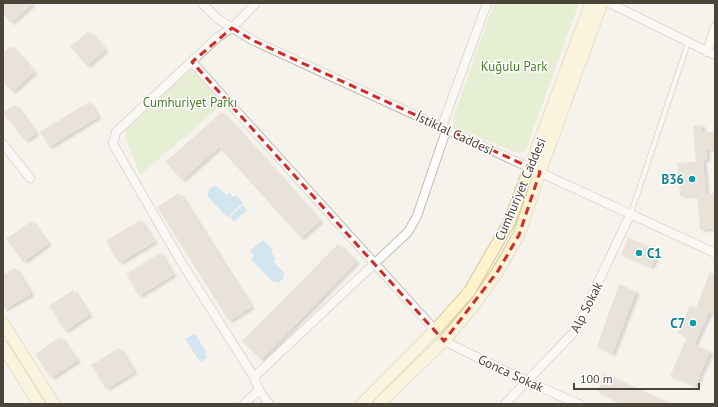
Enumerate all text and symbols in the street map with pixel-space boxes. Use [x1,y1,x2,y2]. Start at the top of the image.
park label: Kuğulu Park [481,58,548,75]
park label: Cumhuriyet Parkı [143,94,237,111]
street label: İstiklal Caddesi [413,108,496,159]
street label: Cumhuriyet Caddesi [491,135,550,243]
place label: B36 [662,171,684,188]
marker: B36 [687,174,697,184]
place label: C1 [647,245,662,262]
marker: C1 [634,248,644,258]
street label: Alp Sokak [566,278,607,335]
place label: C7 [670,315,685,332]
marker: C7 [688,318,698,328]
street label: Gonca Sokak [475,351,547,396]
scale bar [574,365,699,391]
text: 100 m [580,371,613,386]

